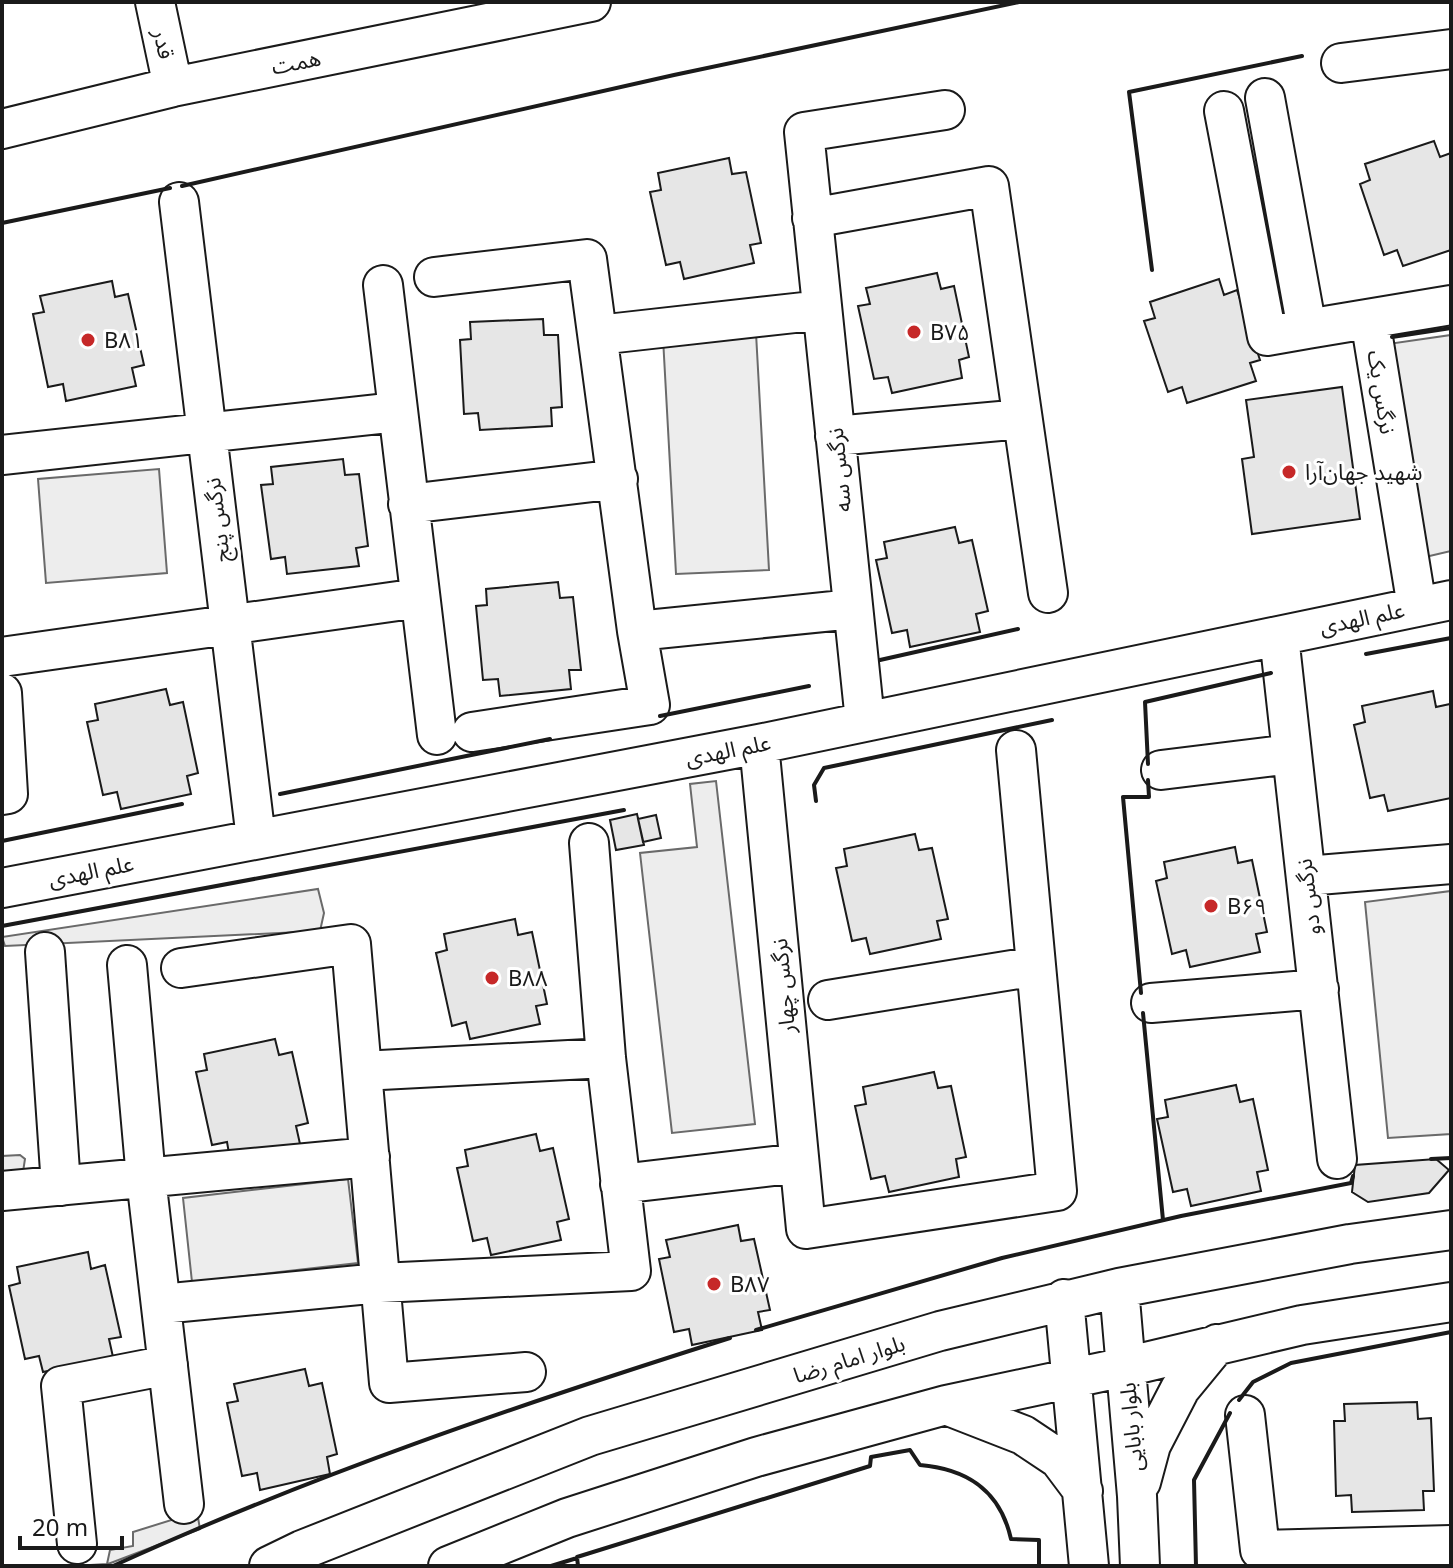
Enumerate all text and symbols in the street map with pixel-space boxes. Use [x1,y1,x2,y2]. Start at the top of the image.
street label: قدر [137,24,189,64]
street label: همت [268,36,325,90]
place label: B۷۵ [930,310,969,356]
place label: B۸۱ [104,318,143,364]
marker: B۷۵ [905,323,923,341]
marker: B۸۱ [79,331,97,349]
street label: نرگس یک [1352,347,1410,437]
street label: نرگس سه [813,426,867,514]
place label: شهید جهان‌آرا [1305,450,1423,496]
marker: شهید جهان‌آرا [1280,463,1298,481]
street label: نرگس پنج [190,475,246,565]
street label: علم الهدی [1315,588,1409,650]
street label: علم الهدی [681,720,775,782]
street label: علم الهدی [44,841,138,903]
street label: نرگس دو [1281,856,1336,938]
place label: B۶۹ [1227,884,1266,930]
marker: B۶۹ [1202,897,1220,915]
street label: نرگس چهار [757,937,811,1036]
place label: B۸۸ [508,956,548,1002]
marker: B۸۸ [483,969,501,987]
place label: B۸۷ [730,1262,770,1308]
marker: B۸۷ [705,1275,723,1293]
street label: بلوار امام رضا [787,1321,911,1399]
street label: بلوار بابایی [1105,1380,1159,1473]
scale bar [20,1500,122,1550]
text: 20 m [32,1503,88,1554]

